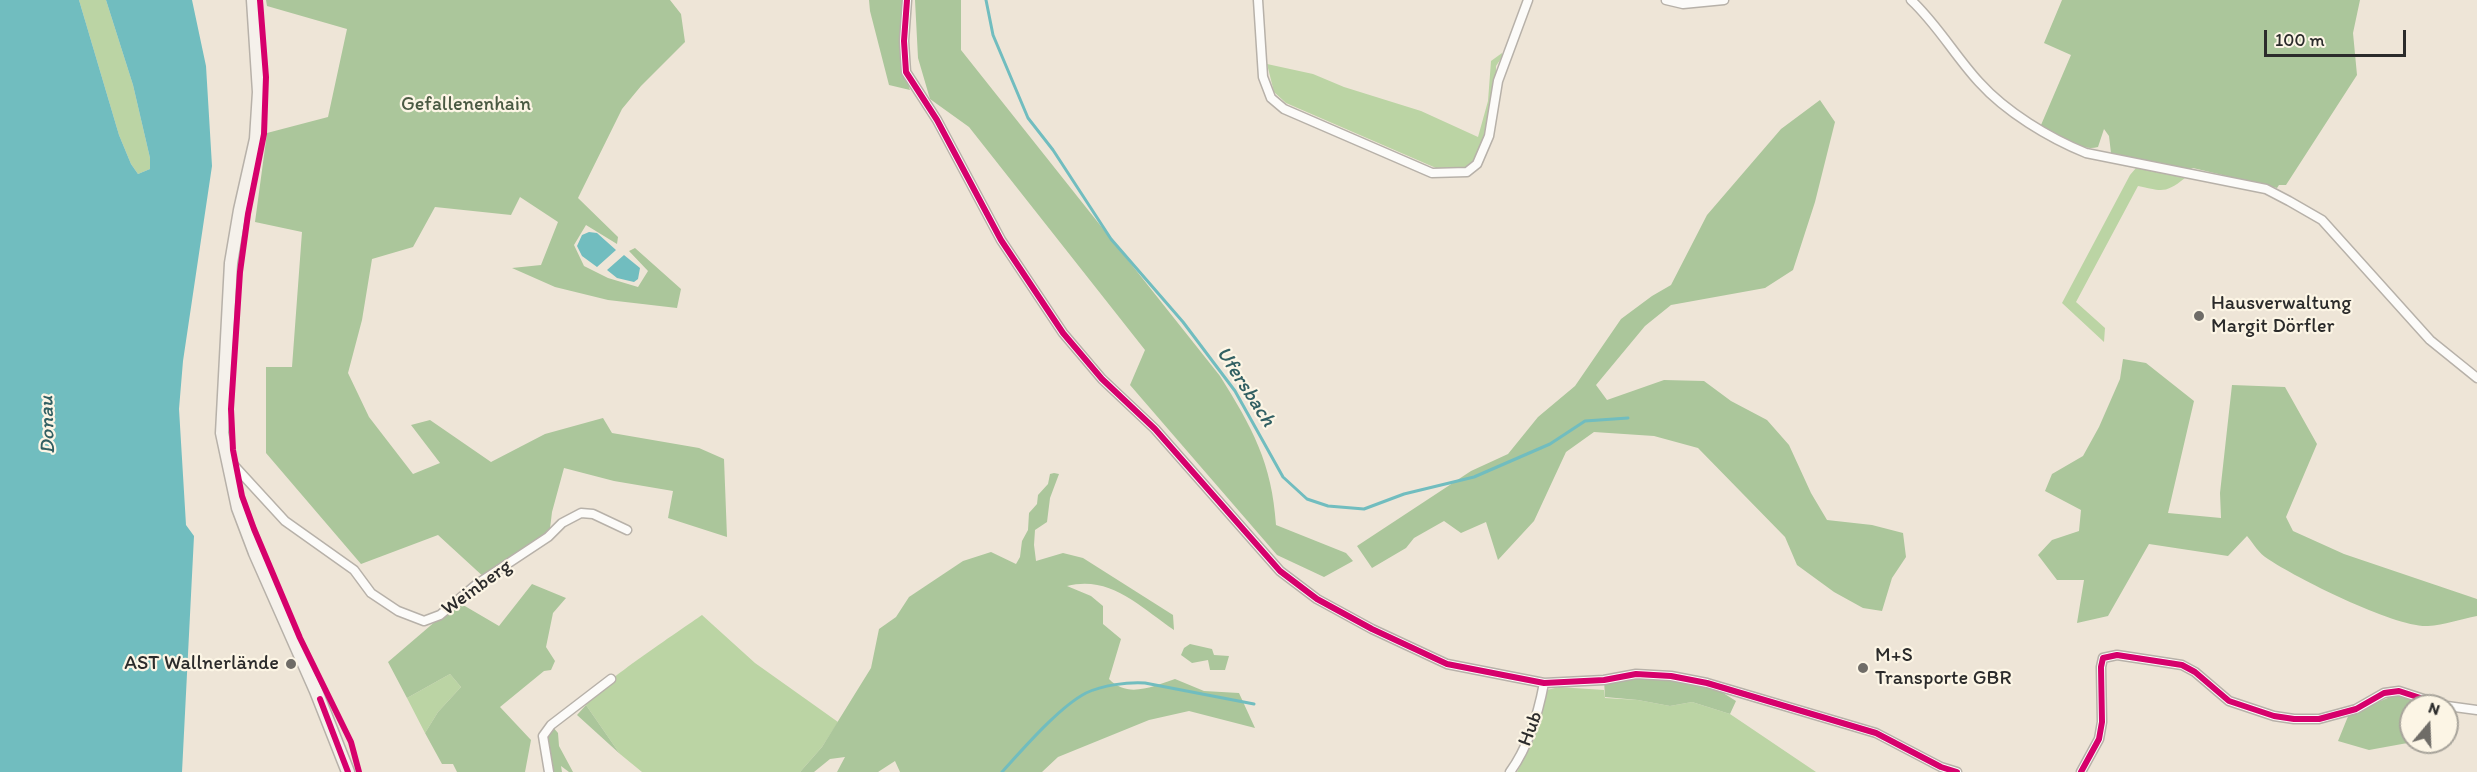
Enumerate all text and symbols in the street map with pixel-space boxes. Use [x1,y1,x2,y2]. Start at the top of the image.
scale bar [2267,18,2410,56]
text: 100 m [2275,29,2325,51]
park label: Gefallenenhain [401,93,531,117]
place label: Hausverwaltung Margit Dörfler [2211,292,2351,339]
marker: Hausverwaltung Margit Dörfler [2192,309,2206,323]
water label: Ufersbach [1210,342,1280,432]
water label: Donau [34,395,62,455]
street label: Weinberg [437,555,517,621]
place label: M+S Transporte GBR [1875,644,2011,691]
place label: AST Wallnerlände [124,652,279,676]
marker: AST Wallnerlände [284,657,298,671]
marker: M+S Transporte GBR [1856,661,1870,675]
north arrow [2399,694,2459,754]
text: N [2426,698,2443,719]
street label: Hub [1513,708,1549,750]

